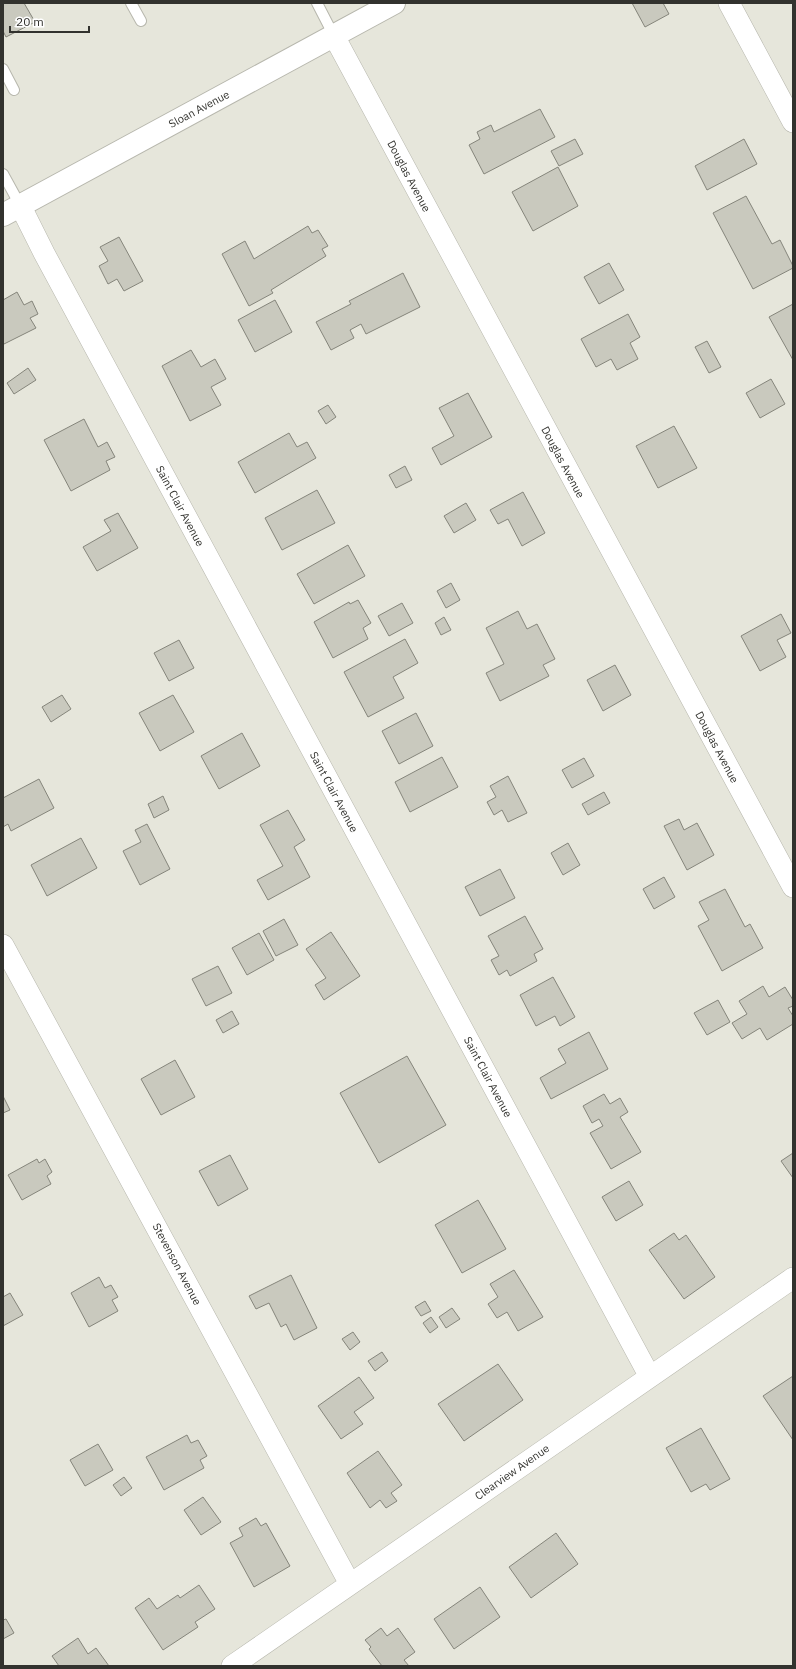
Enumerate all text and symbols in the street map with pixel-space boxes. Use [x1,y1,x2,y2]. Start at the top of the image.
scale bar [10,8,89,34]
text: 20 m [16,14,44,29]
street label: Sloan Avenue [166,87,232,131]
street label: Douglas Avenue [384,138,434,214]
street label: Douglas Avenue [538,424,588,500]
street label: Saint Clair Avenue [153,463,207,549]
street label: Douglas Avenue [692,709,742,785]
street label: Saint Clair Avenue [307,749,361,835]
street label: Saint Clair Avenue [461,1034,515,1120]
street label: Stevenson Avenue [149,1221,205,1307]
street label: Clearview Avenue [472,1441,552,1503]

